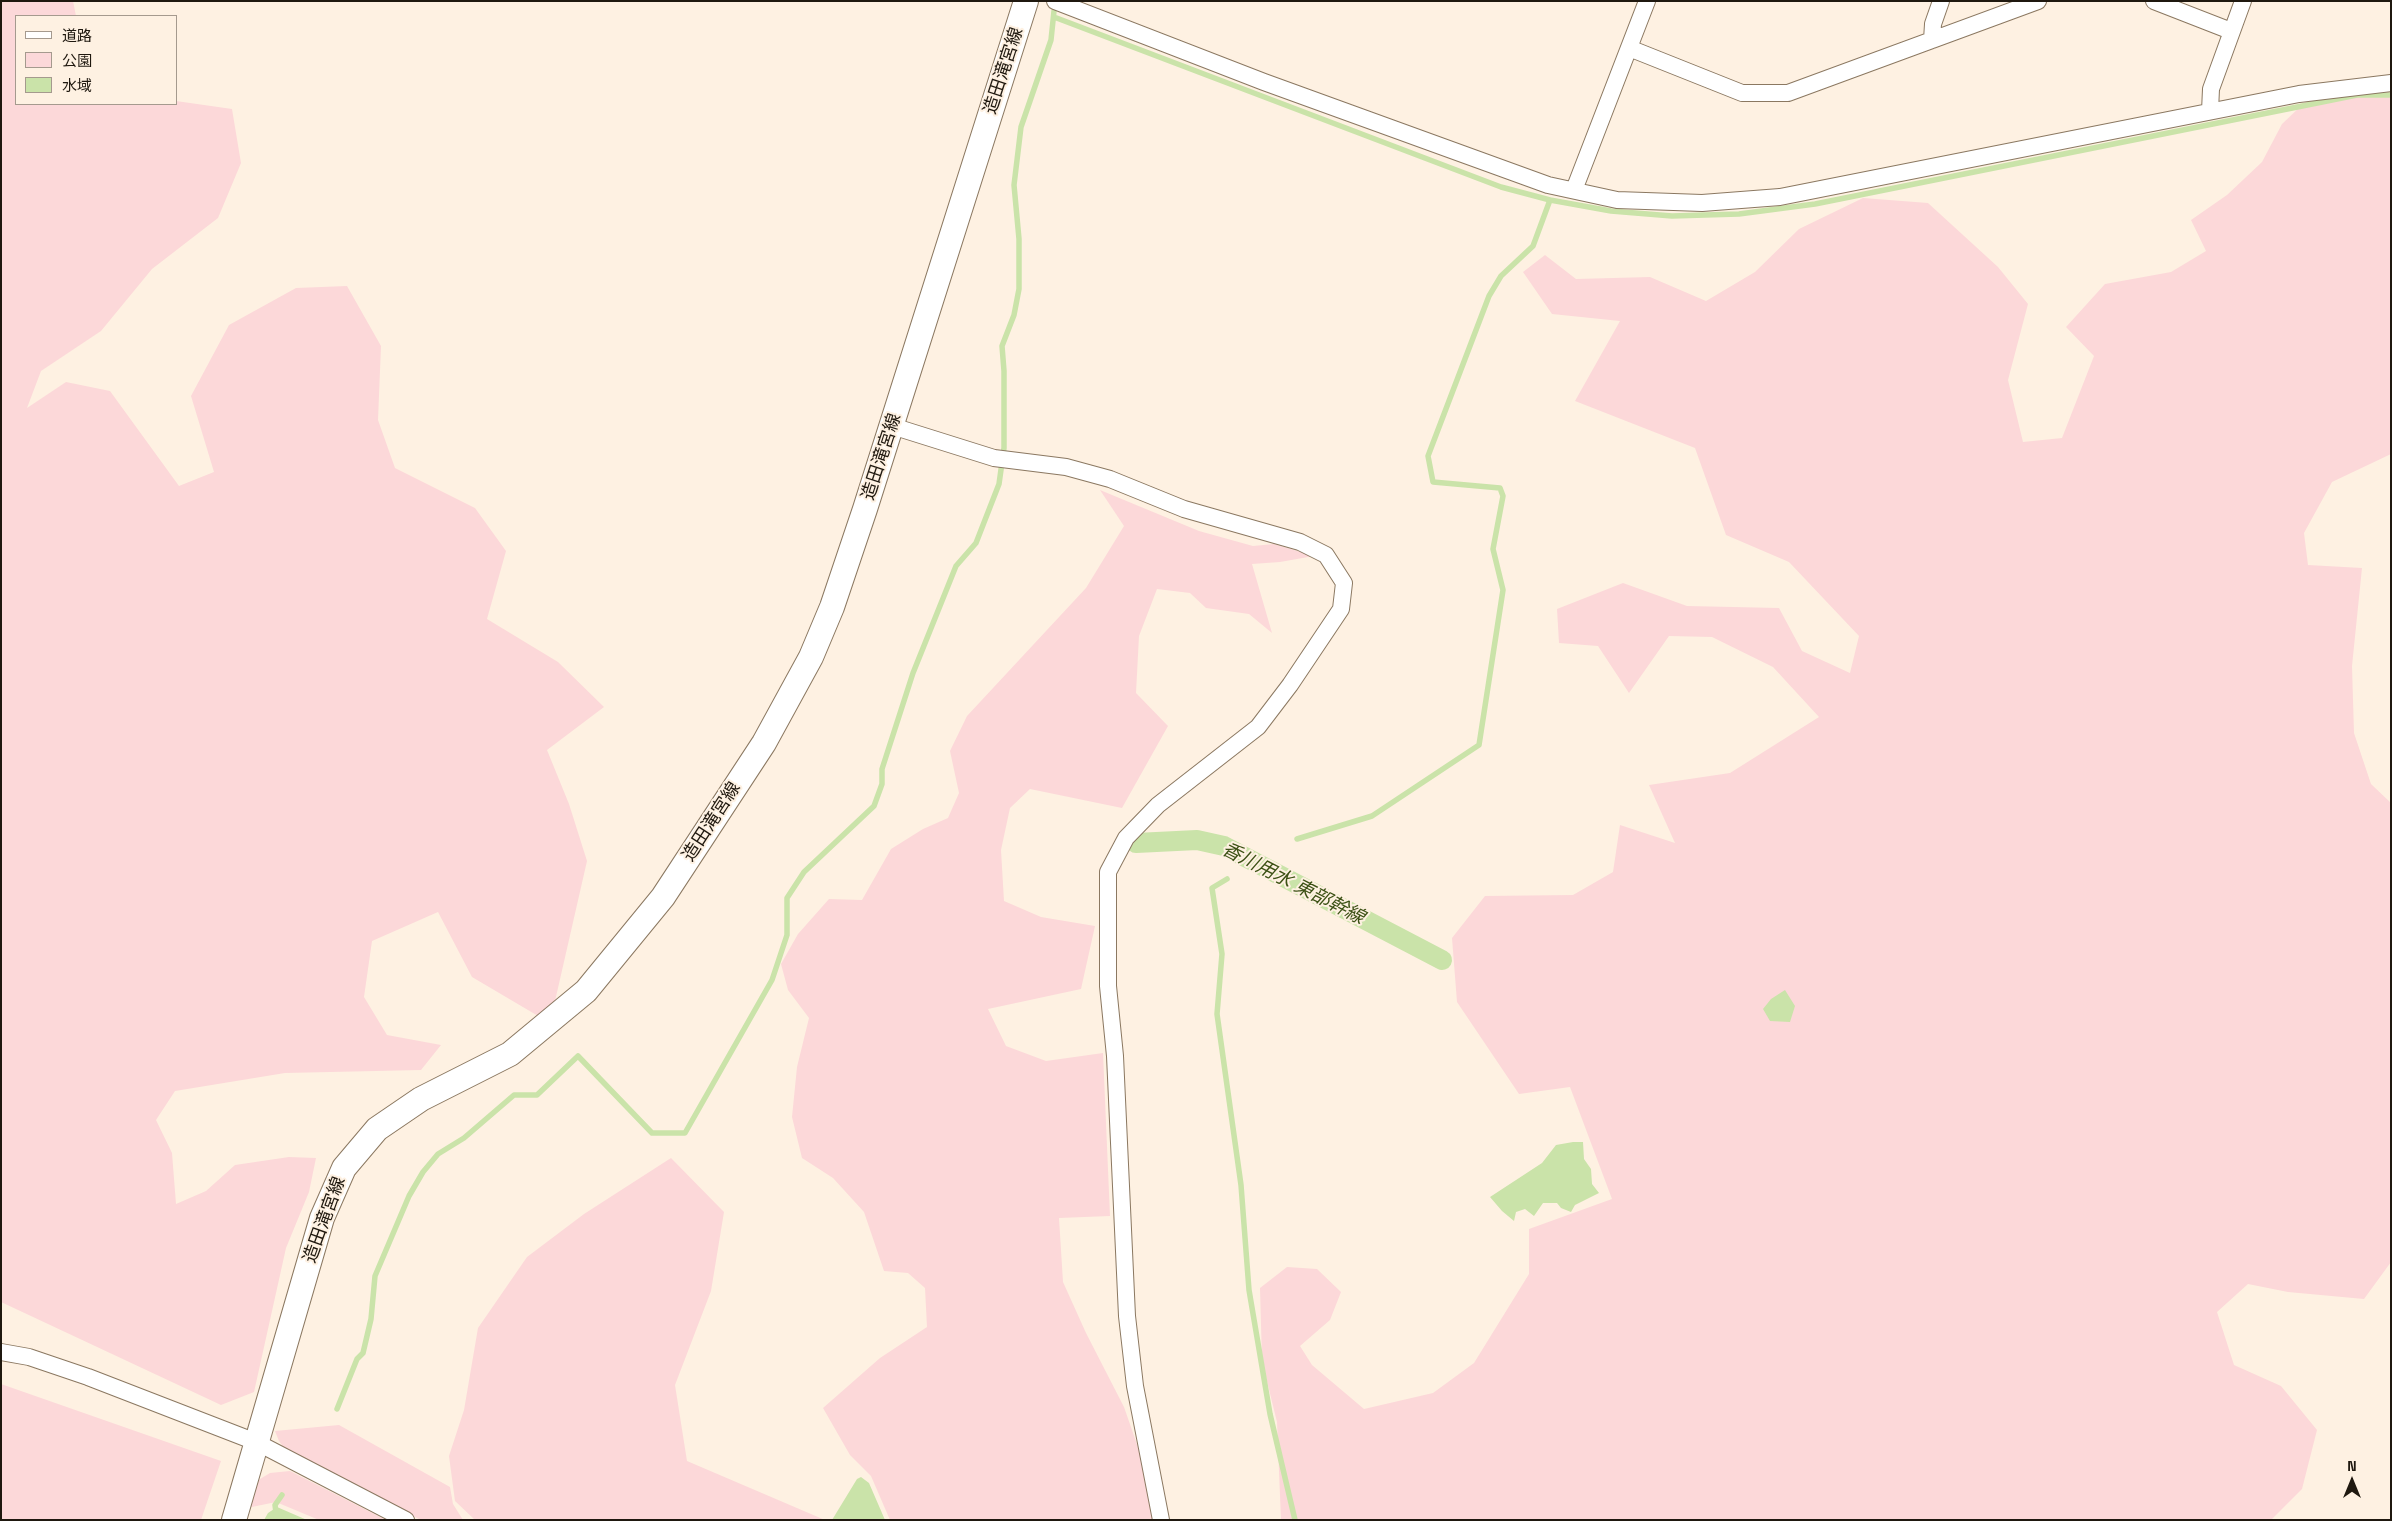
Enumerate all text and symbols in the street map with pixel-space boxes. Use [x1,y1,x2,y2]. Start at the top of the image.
legend [15,15,178,105]
street label: 造田滝宮線 [980,25,1028,117]
text: 道路 [62,26,92,45]
text: 公園 [62,51,92,70]
text: 水域 [62,76,92,95]
street label: 造田滝宮線 [858,411,906,503]
street label: 造田滝宮線 [678,778,746,866]
water label: 香川用水 東部幹線 [1218,838,1368,930]
street label: 造田滝宮線 [299,1174,351,1266]
north arrow [2327,1456,2377,1506]
text: N [2347,1457,2357,1475]

